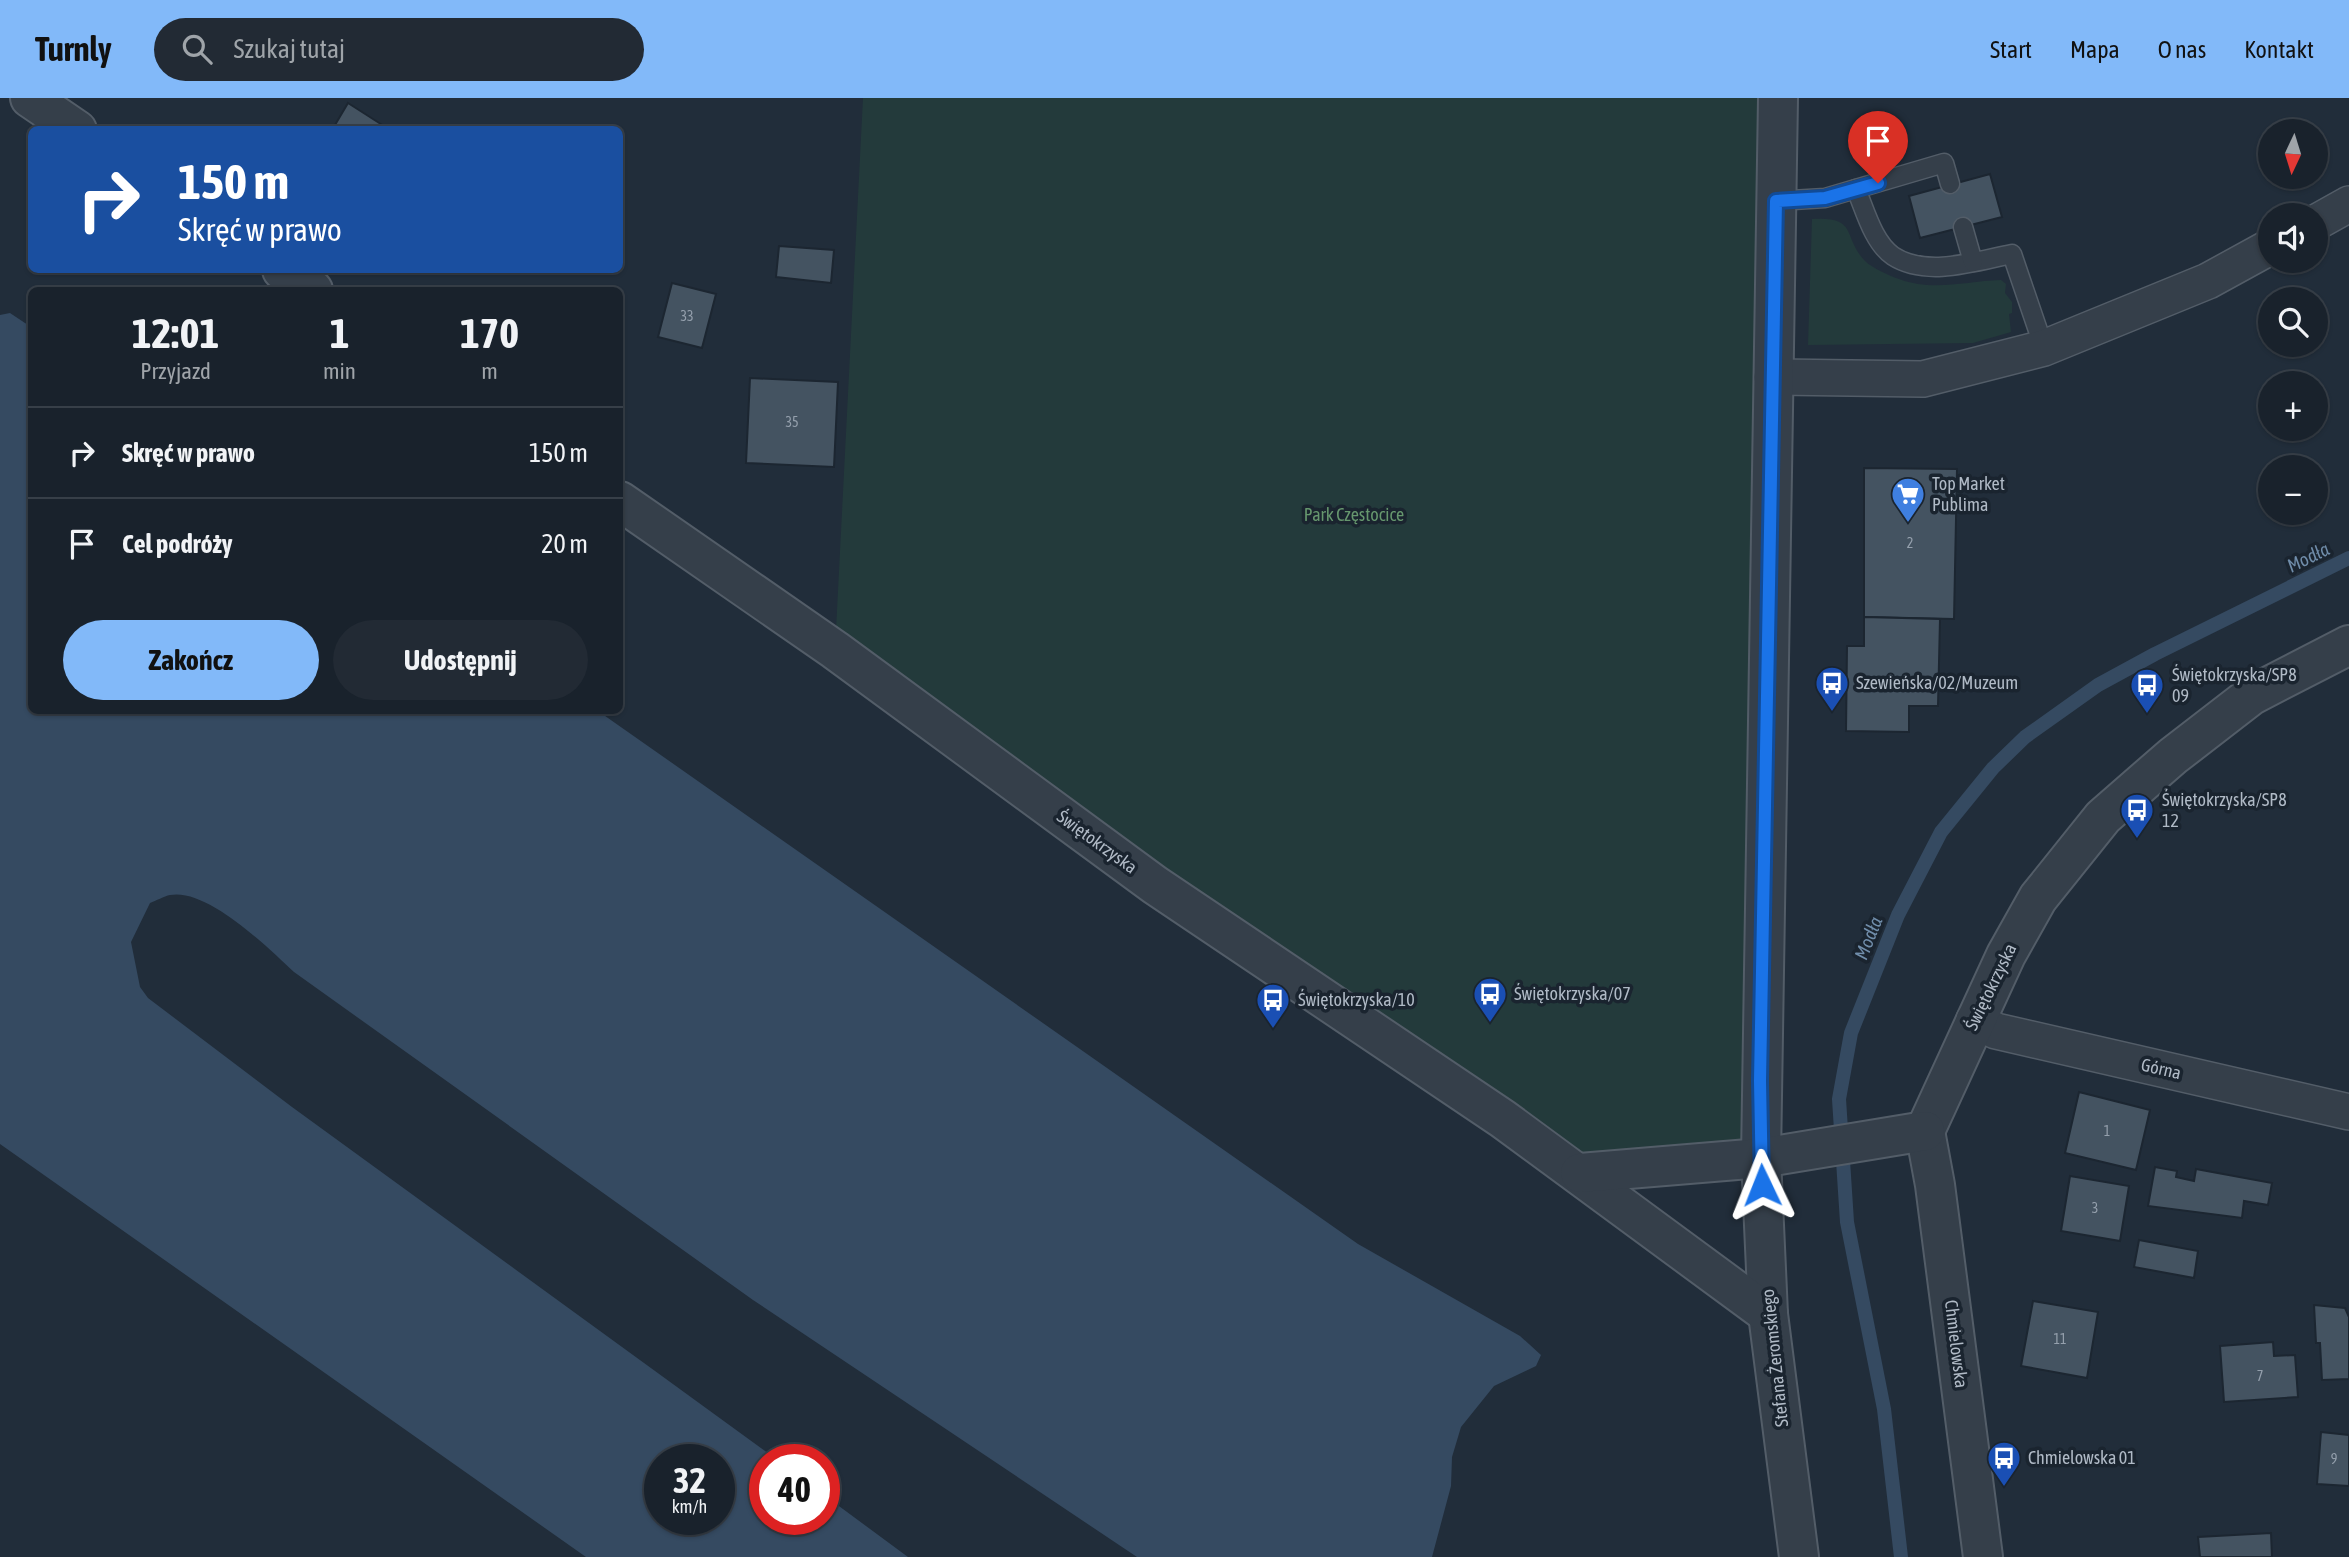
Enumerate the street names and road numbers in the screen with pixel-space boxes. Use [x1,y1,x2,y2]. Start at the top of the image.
street label: Świętokrzyska [1053,806,1141,878]
street label: Świętokrzyska [1961,940,2021,1033]
street label: Górna [2139,1054,2183,1083]
street label: Stefana Żeromskiego [1757,1288,1792,1428]
street label: Chmielowska [1941,1299,1972,1389]

